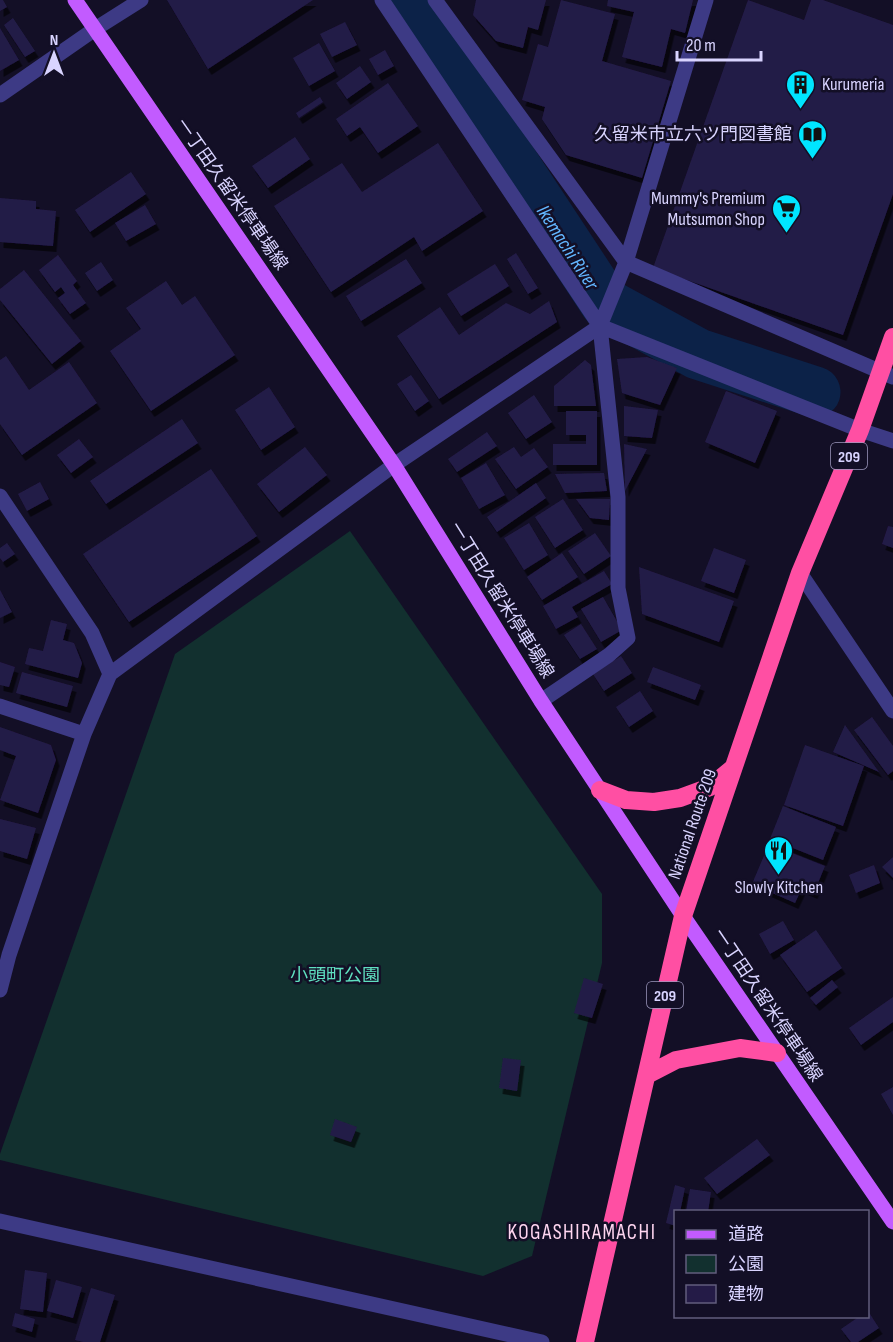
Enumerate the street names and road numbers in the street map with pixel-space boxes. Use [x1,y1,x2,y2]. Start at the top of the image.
street label: 一丁田久留米停車場線 [171,115,292,274]
road number: 209 [831,443,867,469]
street label: 一丁田久留米停車場線 [445,518,558,682]
street label: National Route 209 [664,766,721,882]
street label: 一丁田久留米停車場線 [709,925,827,1086]
road number: 209 [647,982,683,1008]

